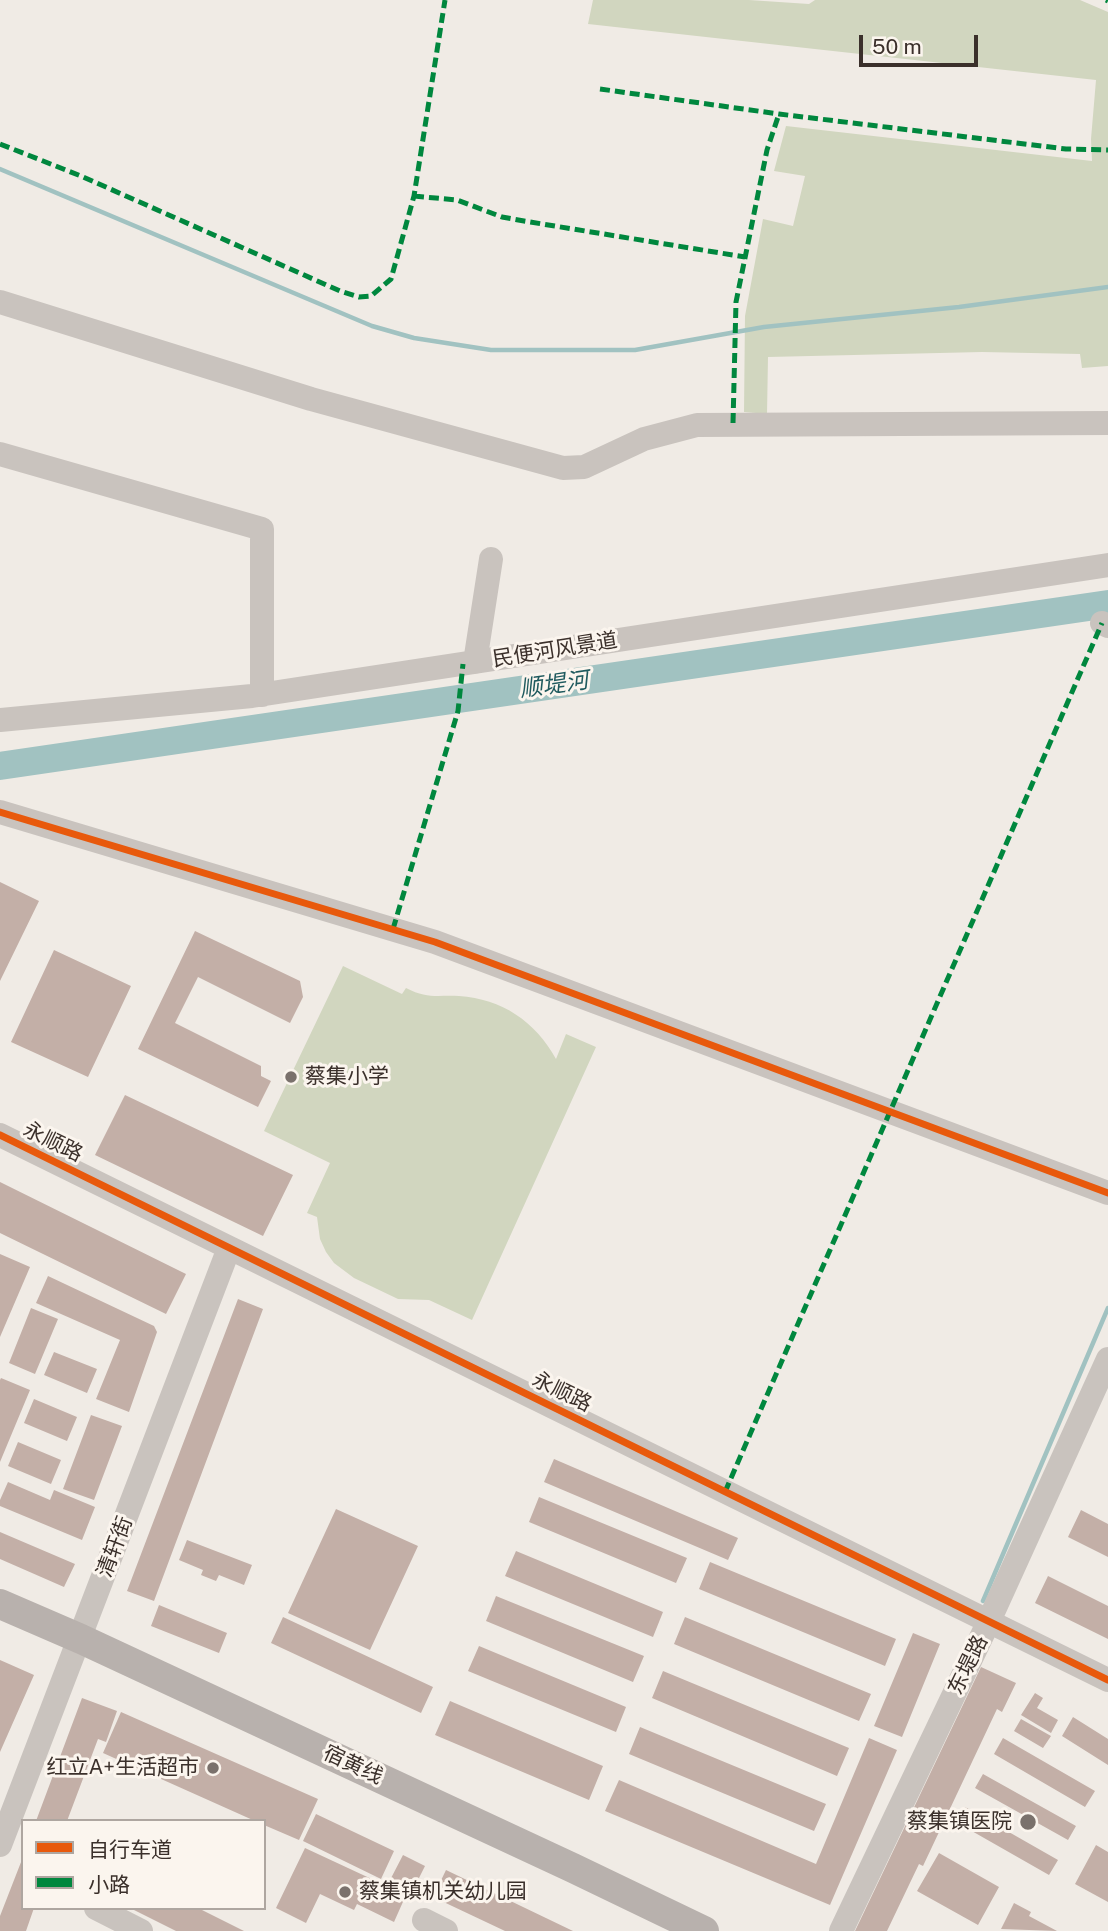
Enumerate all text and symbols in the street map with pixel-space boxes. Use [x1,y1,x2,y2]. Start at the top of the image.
scale bar [863,21,982,65]
text: 50 m [872,34,922,59]
street label: 民便河风景道 [491,628,619,672]
water label: 顺堤河 [518,667,590,703]
place label: 蔡集小学 [305,1064,389,1090]
marker: 蔡集小学 [283,1069,299,1085]
street label: 永顺路 [19,1117,87,1167]
street label: 永顺路 [528,1367,596,1417]
street label: 清轩街 [92,1513,138,1581]
street label: 东堤路 [943,1631,993,1699]
street label: 宿黄线 [319,1740,387,1790]
place label: 红立A+生活超市 [46,1755,199,1781]
marker: 红立A+生活超市 [205,1760,221,1776]
place label: 蔡集镇医院 [907,1809,1012,1835]
marker: 蔡集镇医院 [1018,1812,1038,1832]
legend [21,1819,266,1910]
text: 自行车道 [88,1837,172,1862]
text: 小路 [88,1872,130,1897]
place label: 蔡集镇机关幼儿园 [359,1879,527,1905]
marker: 蔡集镇机关幼儿园 [337,1884,353,1900]

